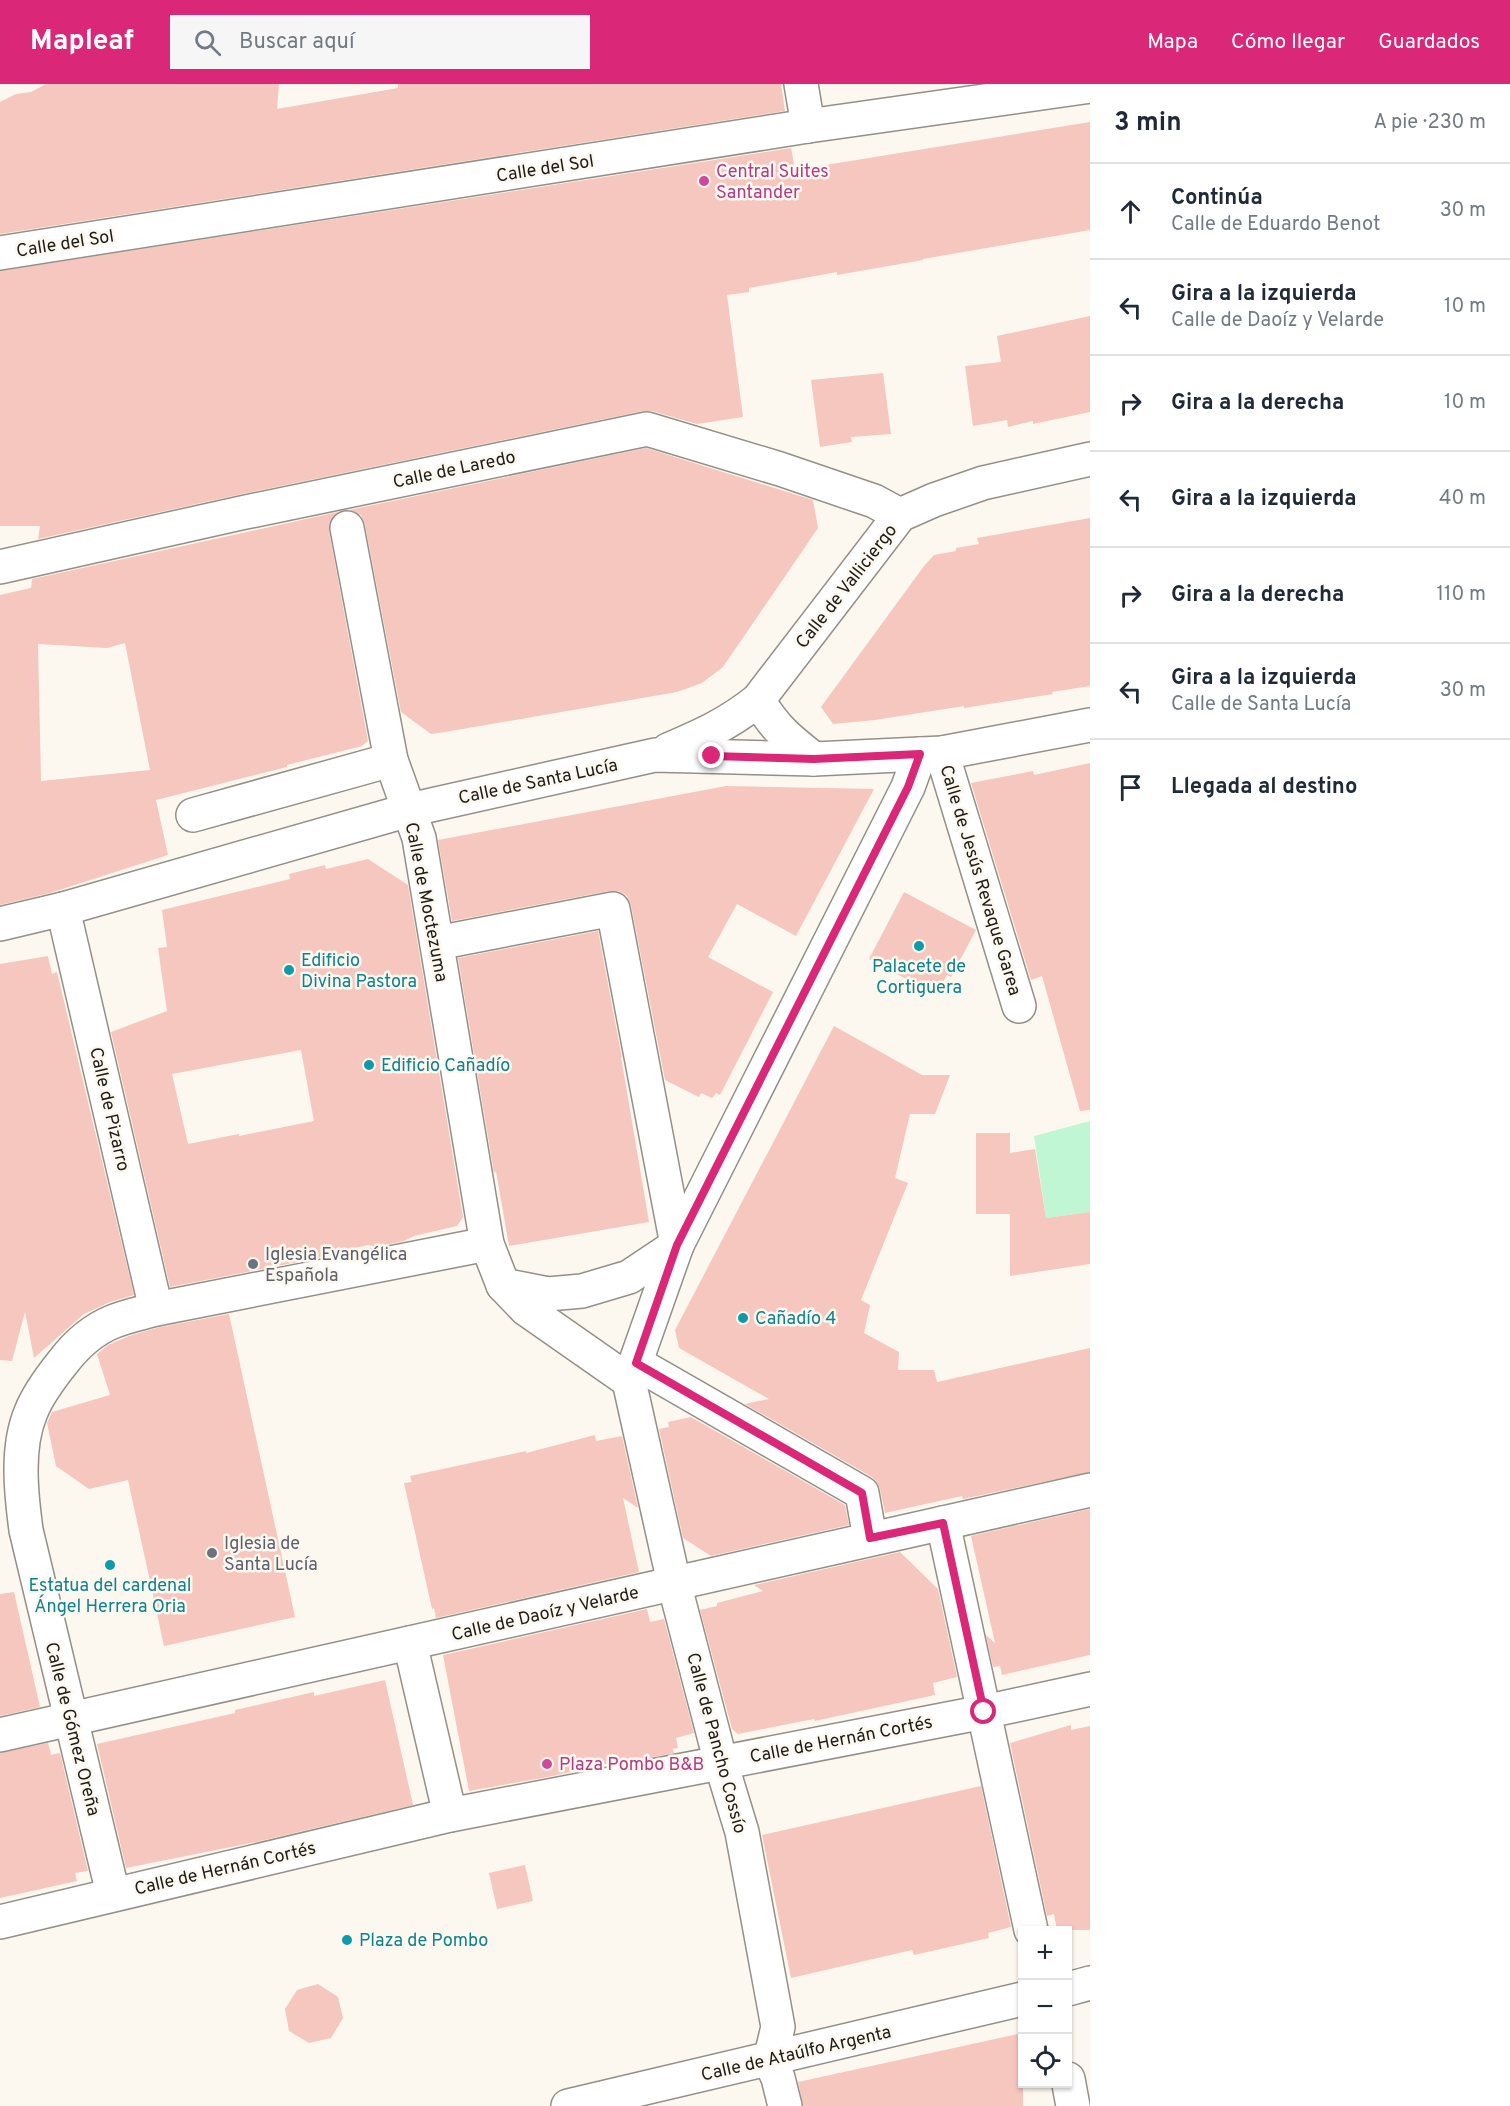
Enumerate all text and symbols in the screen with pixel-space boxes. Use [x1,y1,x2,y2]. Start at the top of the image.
search box [170,15,590,69]
text: Mapleaf [30,24,134,60]
icon: search [191,26,224,59]
text: Buscar aquí [239,29,355,56]
text: Mapa [1147,29,1198,56]
text: Cómo llegar [1231,29,1345,56]
text: Guardados [1378,29,1480,56]
text: 3 min [1114,107,1182,140]
text: A pie · 230 m [1373,110,1486,136]
street label: Calle del Sol [495,150,596,189]
place label: Central Suites Santander [716,161,829,205]
marker: Central Suites Santander [697,174,711,188]
text: Continúa [1171,185,1263,212]
icon: ahead [1114,195,1147,228]
text: 30 m [1440,198,1486,224]
text: Calle de Eduardo Benot [1171,212,1381,238]
street label: Calle del Sol [15,225,116,264]
text: Gira a la izquierda [1171,281,1357,308]
icon: left [1114,291,1147,324]
text: 10 m [1444,294,1486,320]
text: Calle de Daoíz y Velarde [1171,308,1384,334]
icon: right [1114,387,1147,420]
text: Gira a la derecha [1171,390,1344,417]
text: 10 m [1444,390,1486,416]
street label: Calle de Laredo [391,446,518,495]
icon: left [1114,483,1147,516]
text: Gira a la izquierda [1171,486,1357,513]
text: 40 m [1439,486,1486,512]
street label: Calle de Valliciergo [791,520,903,654]
icon: right [1114,579,1147,612]
text: Gira a la derecha [1171,582,1344,609]
text: 110 m [1437,582,1486,608]
text: Gira a la izquierda [1171,665,1357,692]
icon: left [1114,675,1147,708]
text: 30 m [1440,678,1486,704]
text: Calle de Santa Lucía [1171,692,1351,718]
route end [698,742,724,768]
street label: Calle de Santa Lucía [457,754,620,811]
street label: Calle de Jesús Revaque Garea [933,762,1026,999]
icon: arrive [1114,771,1147,804]
text: Llegada al destino [1171,774,1357,801]
street label: Calle de Moctezuma [399,820,452,984]
marker: Palacete de Cortiguera [912,939,926,953]
place label: Edificio Divina Pastora [301,950,417,994]
place label: Palacete de Cortiguera [872,956,966,1000]
marker: Edificio Divina Pastora [282,963,296,977]
street label: Calle de Pizarro [83,1045,134,1174]
place label: Edificio Cañadío [381,1055,510,1078]
marker: Edificio Cañadío [362,1058,376,1072]
place label: Iglesia Evangélica Española [265,1244,407,1288]
marker: Iglesia Evangélica Española [246,1257,260,1271]
place label: Cañadío 4 [755,1308,836,1331]
marker: Cañadío 4 [736,1311,750,1325]
place label: Iglesia de Santa Lucía [224,1533,318,1577]
marker: Iglesia de Santa Lucía [205,1546,219,1560]
marker: Estatua del cardenal Ángel Herrera Oria [103,1558,117,1572]
place label: Estatua del cardenal Ángel Herrera Oria [28,1575,192,1619]
street label: Calle de Daoíz y Velarde [449,1582,641,1647]
street label: Calle de Gómez Oreña [39,1640,104,1819]
street label: Calle de Pancho Cossío [680,1650,751,1836]
route start [970,1698,996,1724]
street label: Calle de Hernán Cortés [748,1711,935,1769]
place label: Plaza Pombo B&B [559,1754,704,1777]
marker: Plaza Pombo B&B [540,1757,554,1771]
street label: Calle de Hernán Cortés [132,1837,318,1902]
map controls [1018,1926,1072,2088]
button: + [1018,1926,1072,1980]
place label: Plaza de Pombo [359,1930,488,1953]
marker: Plaza de Pombo [340,1933,354,1947]
button: − [1018,1980,1072,2034]
street label: Calle de Ataúlfo Argenta [699,2021,894,2088]
button: locate [1018,2034,1072,2088]

